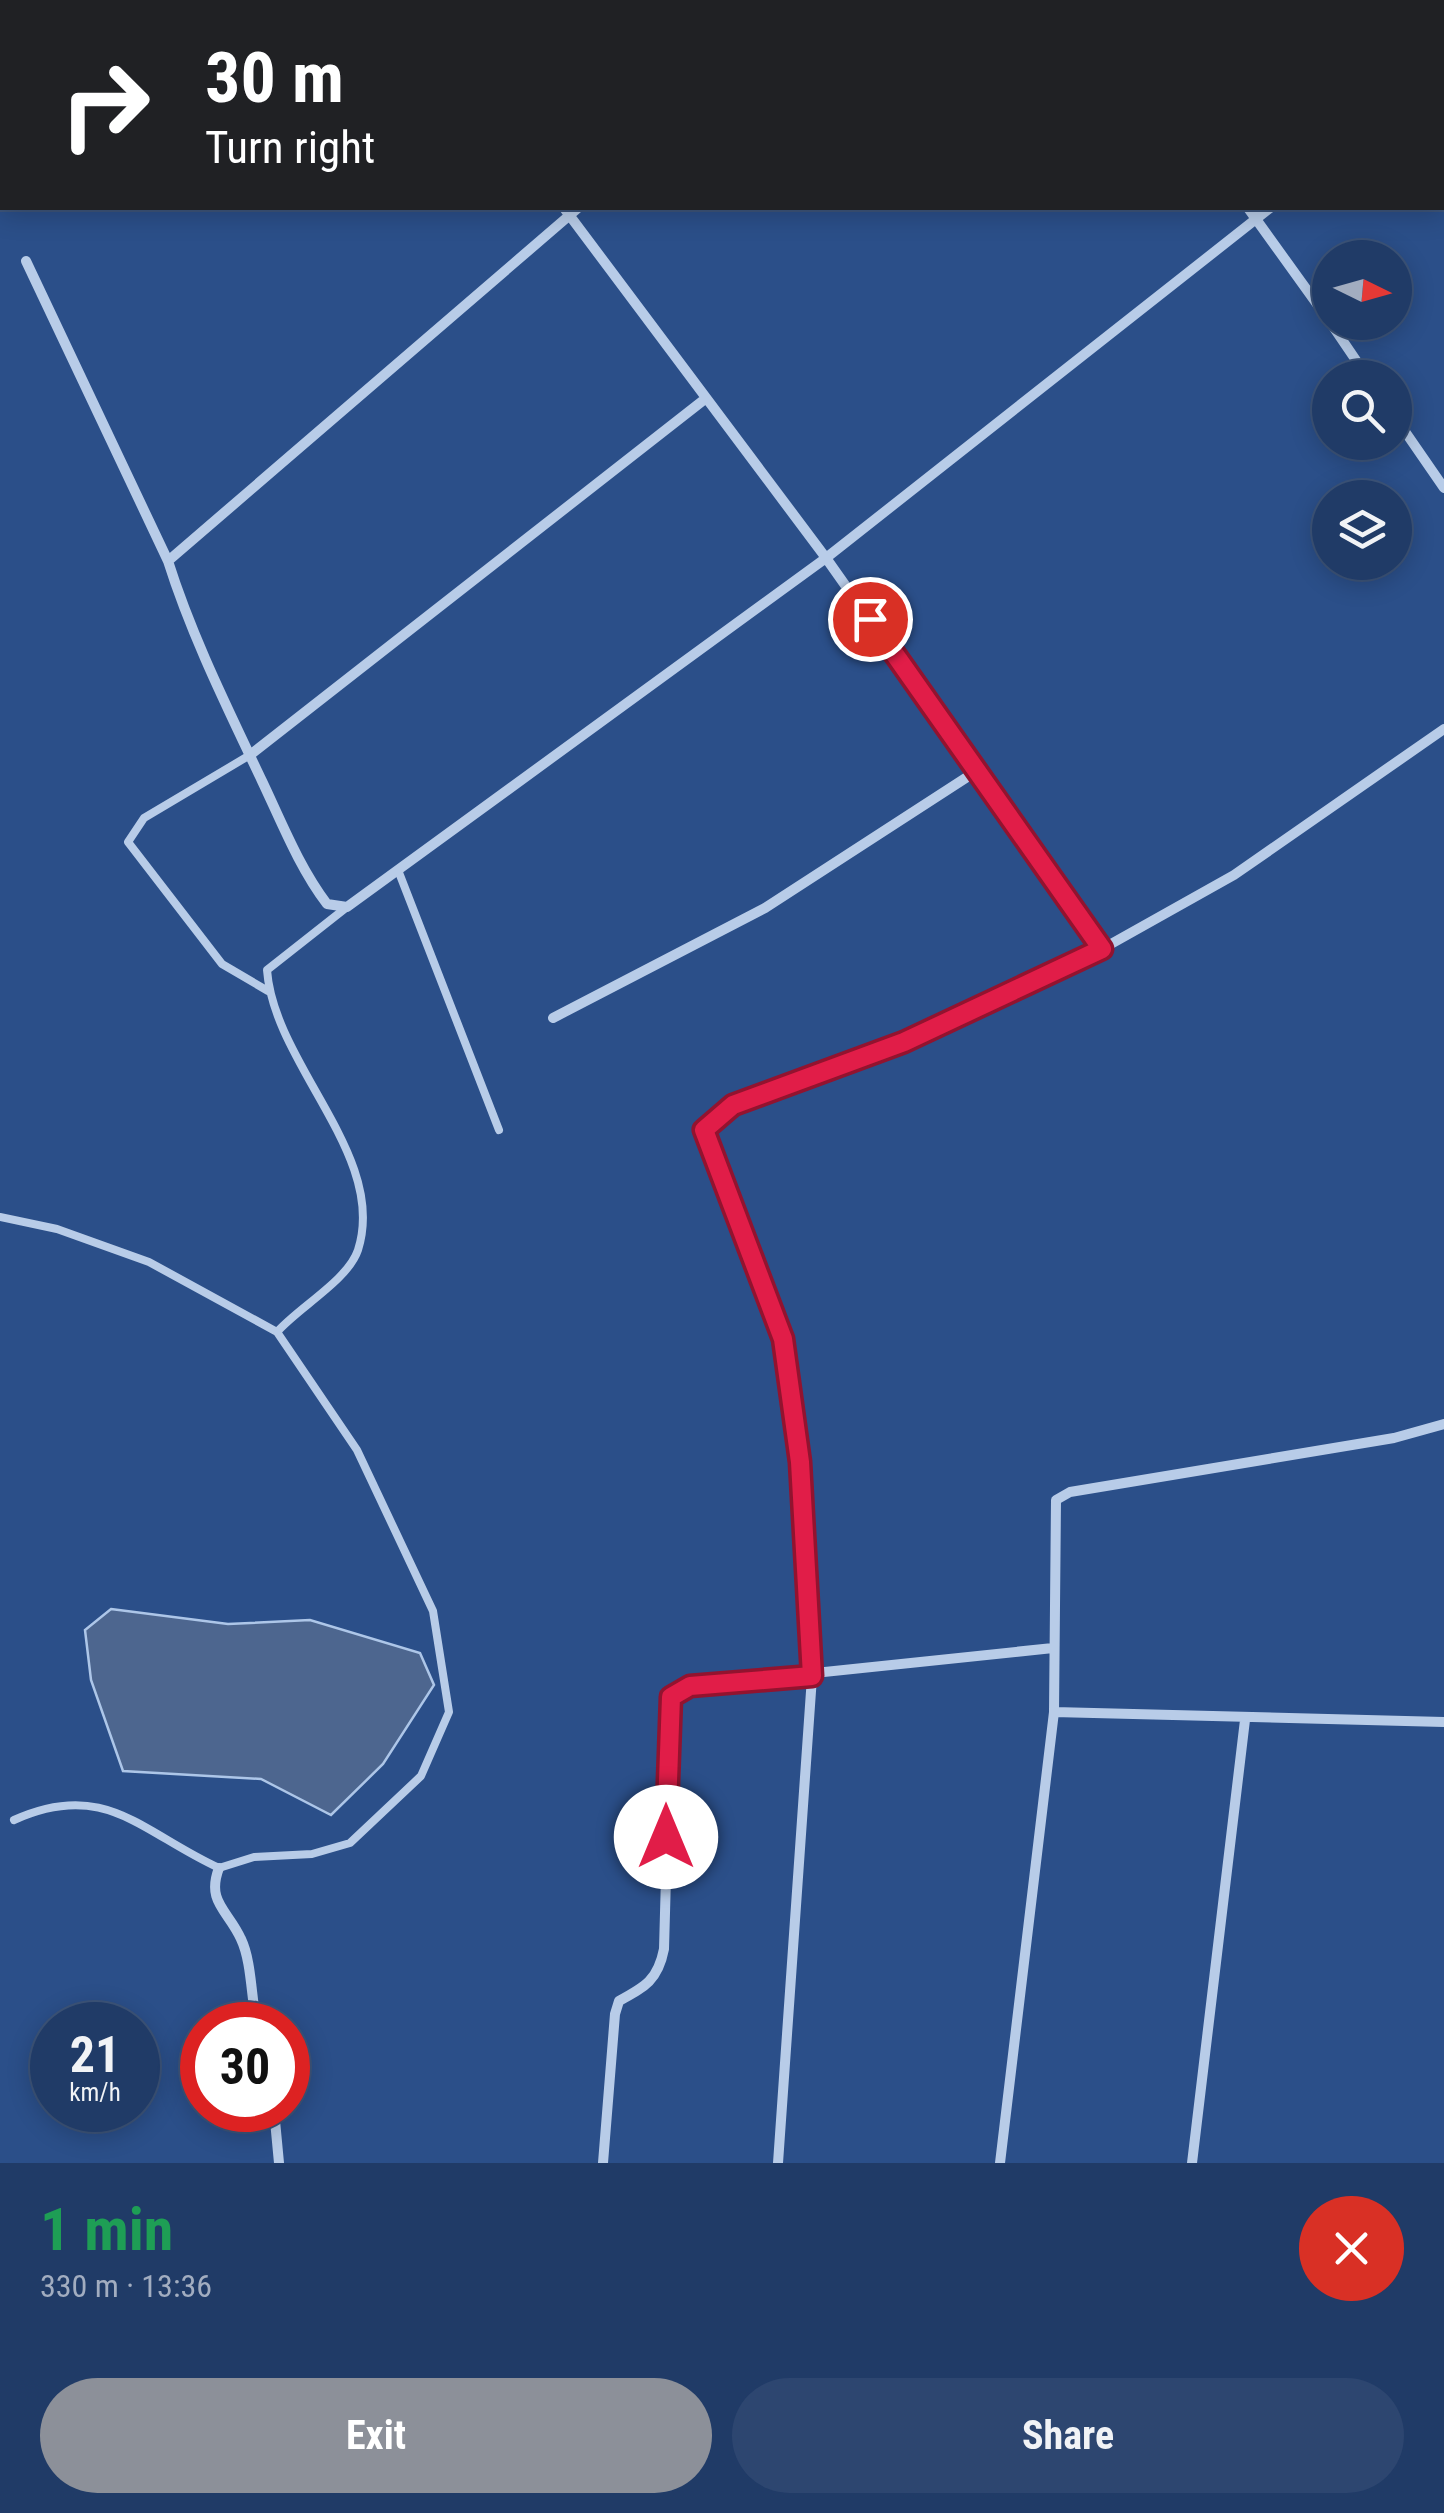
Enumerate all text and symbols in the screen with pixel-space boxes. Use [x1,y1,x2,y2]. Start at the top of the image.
text: 30 m [205,37,344,119]
icon: right [40,40,170,170]
text: Turn right [205,121,375,174]
north arrow [1312,240,1412,340]
map controls [1312,240,1412,580]
button: search [1312,360,1412,460]
button: layers [1312,480,1412,580]
pin [828,577,913,662]
icon: arrive [843,592,898,647]
position arrow [614,1785,718,1889]
speed limit sign: 30 [180,2002,310,2132]
text: 21 [70,2026,120,2084]
text: km/h [69,2078,121,2107]
text: 1 min [40,2194,173,2265]
button: close [1299,2196,1404,2301]
text: 330 m · 13:36 [40,2267,212,2305]
button: Exit [40,2378,712,2493]
button: Share [732,2378,1404,2493]

